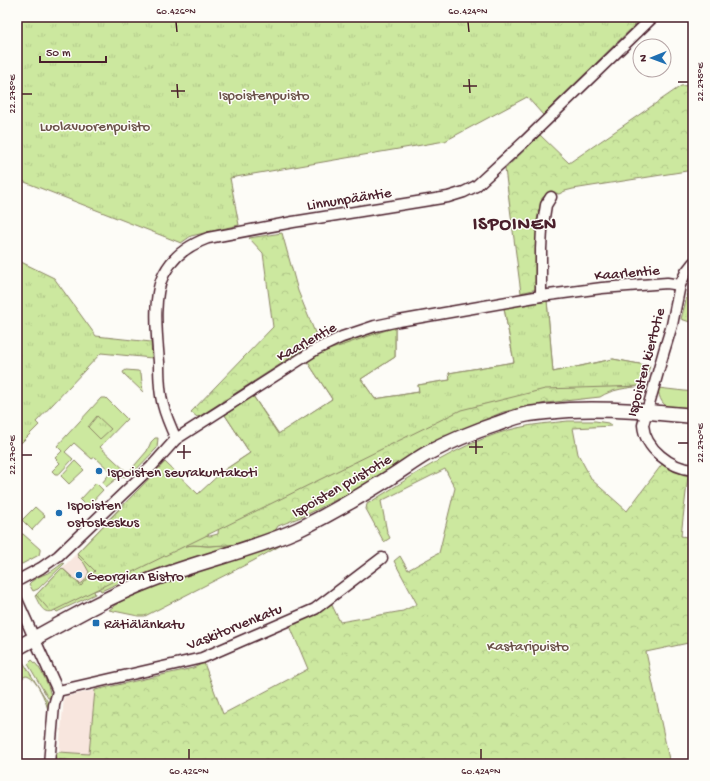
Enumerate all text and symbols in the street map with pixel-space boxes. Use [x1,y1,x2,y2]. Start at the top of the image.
text: 60.426°N [156,6,196,18]
text: 60.424°N [448,6,488,18]
scale bar [40,38,106,64]
north arrow [632,38,672,78]
text: 50 m [46,47,71,61]
text: N [638,54,650,62]
text: 22.275°E [695,62,707,102]
text: 22.275°E [7,74,19,114]
park label: Ispoistenpuisto [218,87,310,105]
park label: Luolavuorenpuisto [40,118,151,136]
street label: Linnunpääntie [306,184,393,216]
district label: ISPOINEN [473,214,557,237]
street label: Kaarlentie [594,262,661,286]
street label: Ispoisten kiertotie [624,306,670,419]
street label: Kaarlentie [274,319,340,367]
text: 22.270°E [695,423,707,463]
text: 22.270°E [7,435,19,475]
street label: Ispoisten puistotie [289,451,395,522]
place label: Ispoisten seurakuntakoti [107,464,258,482]
marker: Ispoisten seurakuntakoti [94,466,104,476]
place label: Ispoisten ostoskeskus [67,497,139,532]
marker: Ispoisten ostoskeskus [54,508,64,518]
place label: Georgian Bistro [87,568,184,586]
marker: Georgian Bistro [74,570,84,580]
street label: Vaskitorvenkatu [184,601,285,655]
place label: Rätiälänkatu [104,616,185,634]
marker: Rätiälänkatu [91,618,101,628]
park label: Kastaripuisto [487,638,569,656]
text: 60.426°N [169,766,209,778]
text: 60.424°N [461,766,501,778]

